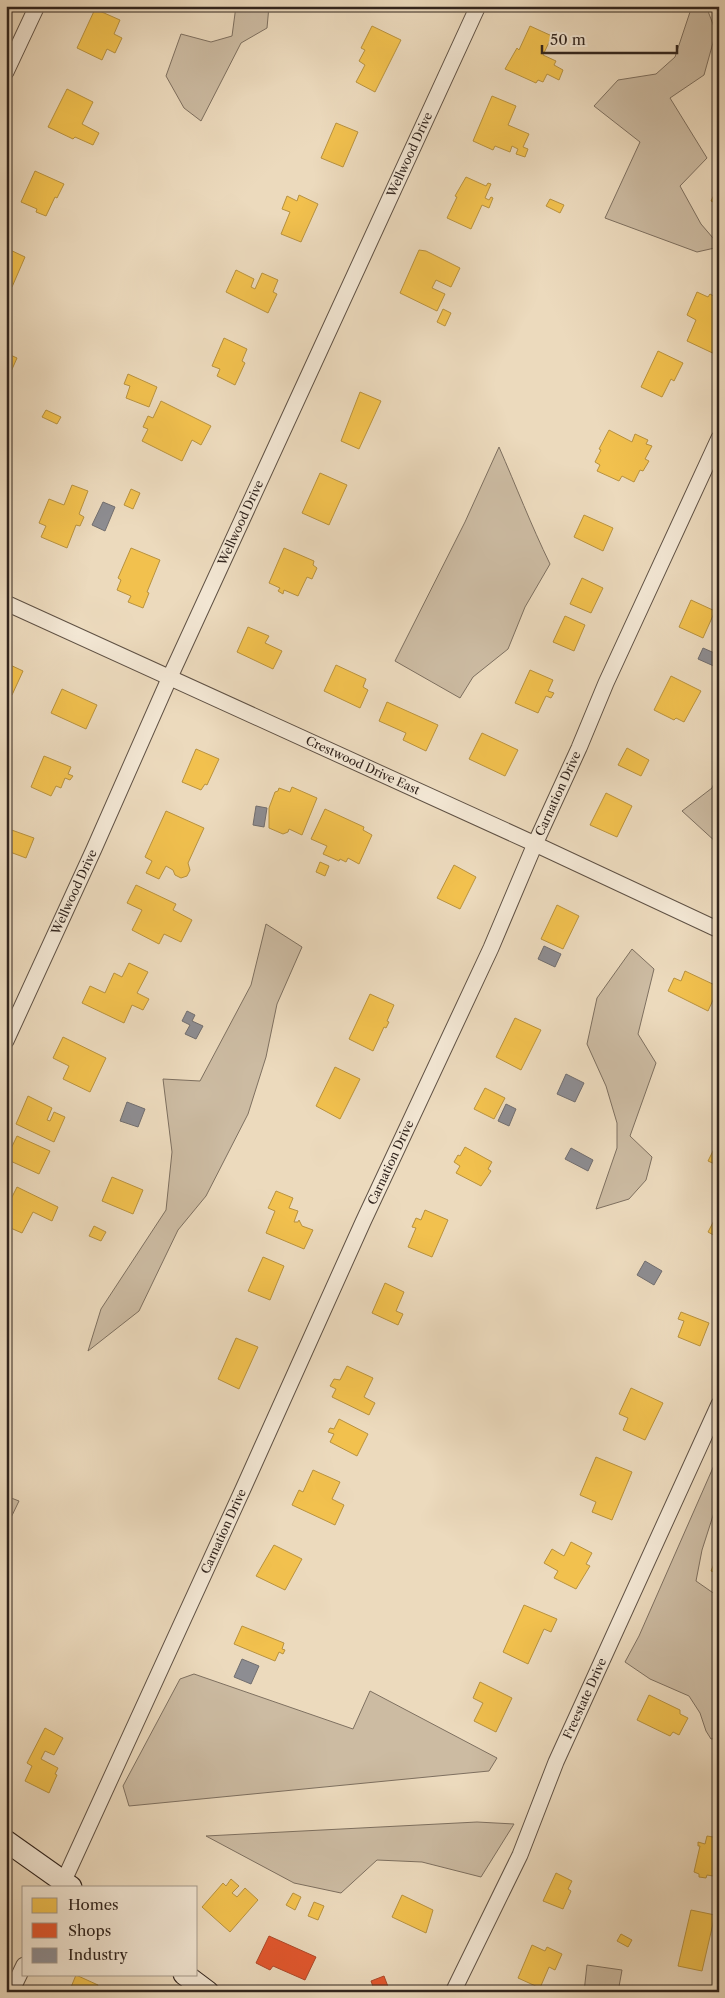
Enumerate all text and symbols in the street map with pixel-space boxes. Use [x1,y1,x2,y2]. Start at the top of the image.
scale bar [542,22,678,54]
text: 50 m [550,30,586,49]
street label: Wellwood Drive [383,109,435,200]
street label: Wellwood Drive [214,477,266,568]
street label: Crestwood Drive East [304,733,423,798]
street label: Carnation Drive [532,748,584,838]
street label: Wellwood Drive [47,847,100,938]
street label: Carnation Drive [364,1117,417,1207]
street label: Carnation Drive [197,1486,249,1576]
street label: Freestate Drive [560,1655,609,1741]
legend [22,1886,198,1976]
text: Homes [68,1895,119,1914]
text: Shops [68,1921,111,1940]
text: Industry [68,1945,128,1964]

